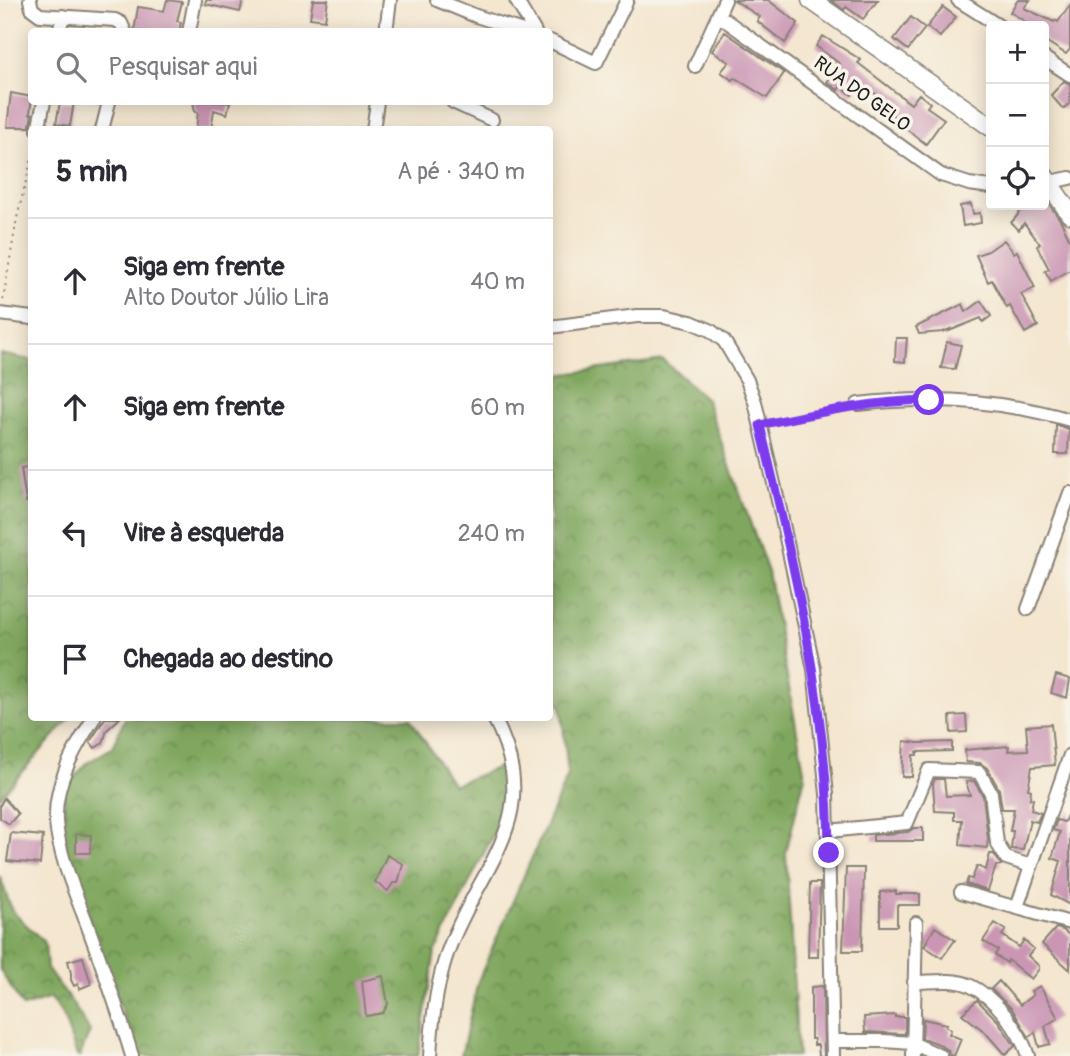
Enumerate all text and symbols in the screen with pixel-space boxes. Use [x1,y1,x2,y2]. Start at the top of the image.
map controls [986,21,1049,210]
button: + [986,21,1049,84]
search box [28,28,553,105]
icon: search [52,48,90,86]
text: Pesquisar aqui [108,51,257,83]
street label: RUA DO GELO [809,51,915,137]
button: − [986,84,1049,147]
button: locate [986,147,1049,210]
text: 5 min [56,153,127,190]
text: A pé · 340 m [397,157,525,186]
text: Siga em frente [123,251,284,283]
icon: ahead [56,262,94,300]
text: 40 m [471,267,525,296]
text: Alto Doutor Júlio Lira [123,283,329,312]
route start [913,384,944,415]
icon: ahead [56,388,94,426]
text: Siga em frente [123,391,284,423]
text: 60 m [470,393,525,422]
icon: left [56,514,94,552]
text: Vire à esquerda [123,517,284,549]
text: 240 m [458,519,525,548]
icon: arrive [56,640,94,678]
text: Chegada ao destino [123,643,333,675]
route end [813,837,844,868]

